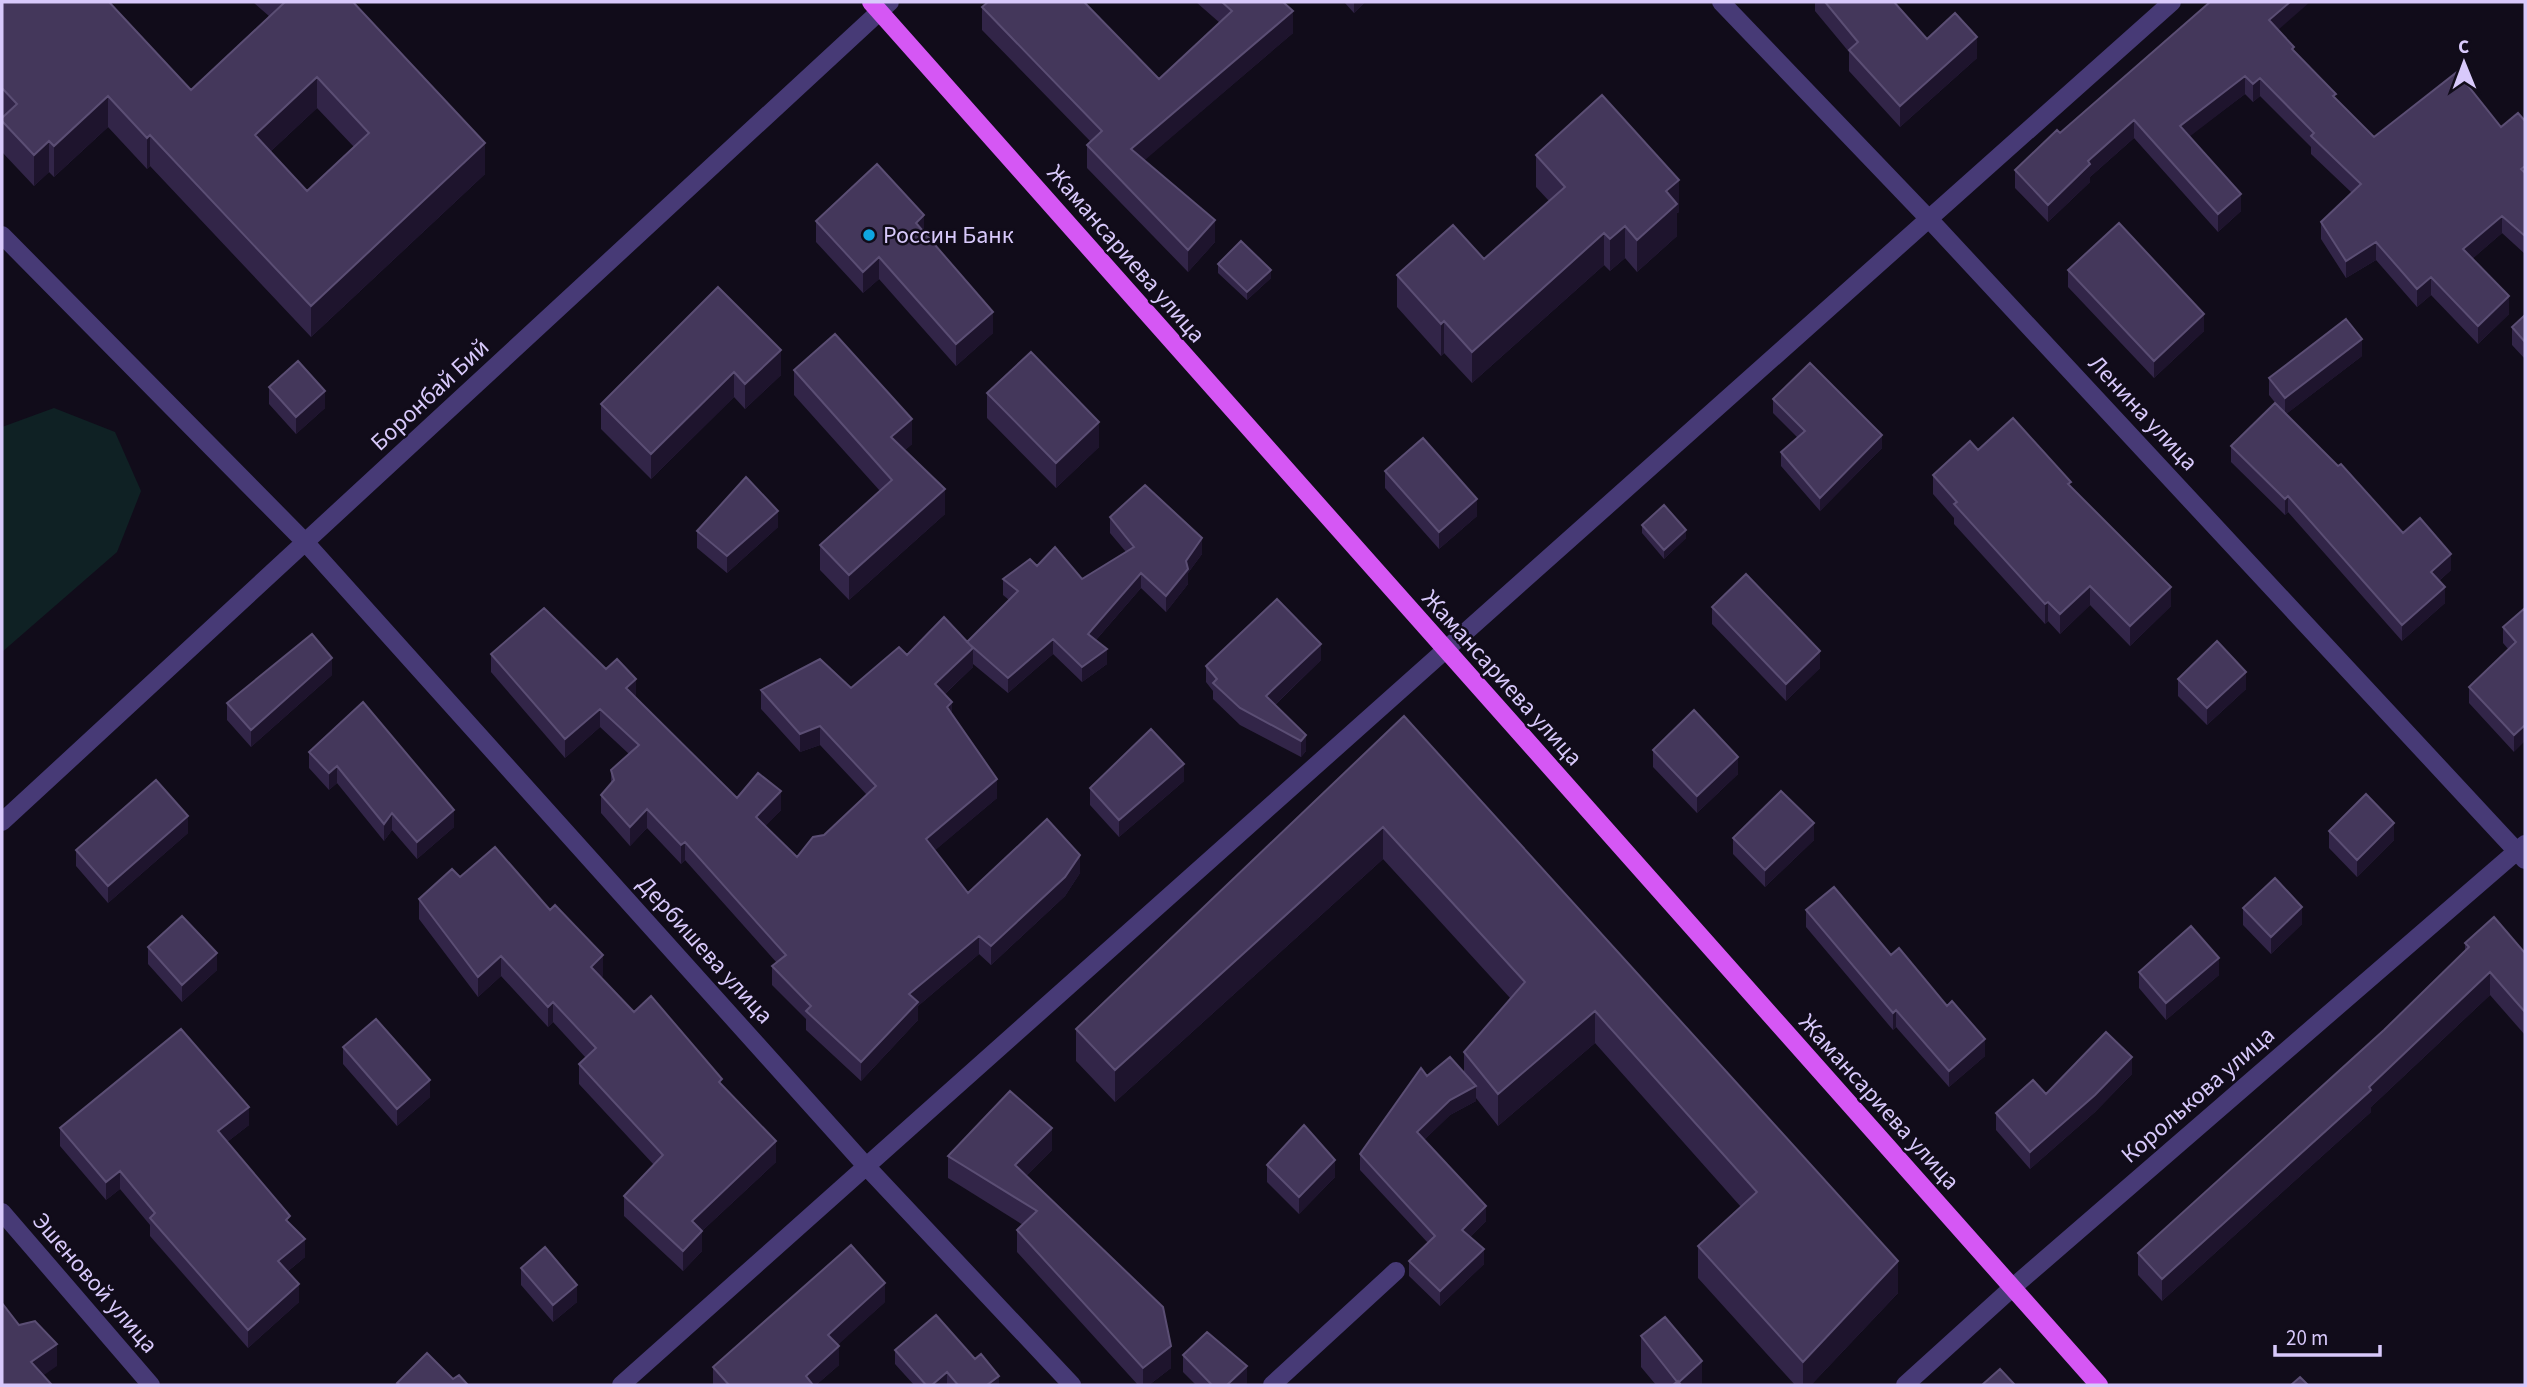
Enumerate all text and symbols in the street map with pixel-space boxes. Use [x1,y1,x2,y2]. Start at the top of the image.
north arrow [2429,28,2499,98]
text: С [2458,34,2469,61]
street label: Жамансариева улица [1039,157,1213,351]
place label: Россин Банк [883,218,1014,253]
marker: Россин Банк [861,227,877,243]
street label: Боронбай Бий [363,331,497,459]
street label: Ленина улица [2080,347,2206,479]
street label: Жамансариева улица [1413,582,1591,774]
street label: Дербишева улица [629,868,781,1032]
street label: Жамансариева улица [1790,1006,1968,1198]
street label: Королькова улица [2113,1018,2283,1172]
street label: Эшеновой улица [24,1205,166,1361]
scale bar [2275,1314,2380,1358]
text: 20 m [2286,1323,2328,1353]

